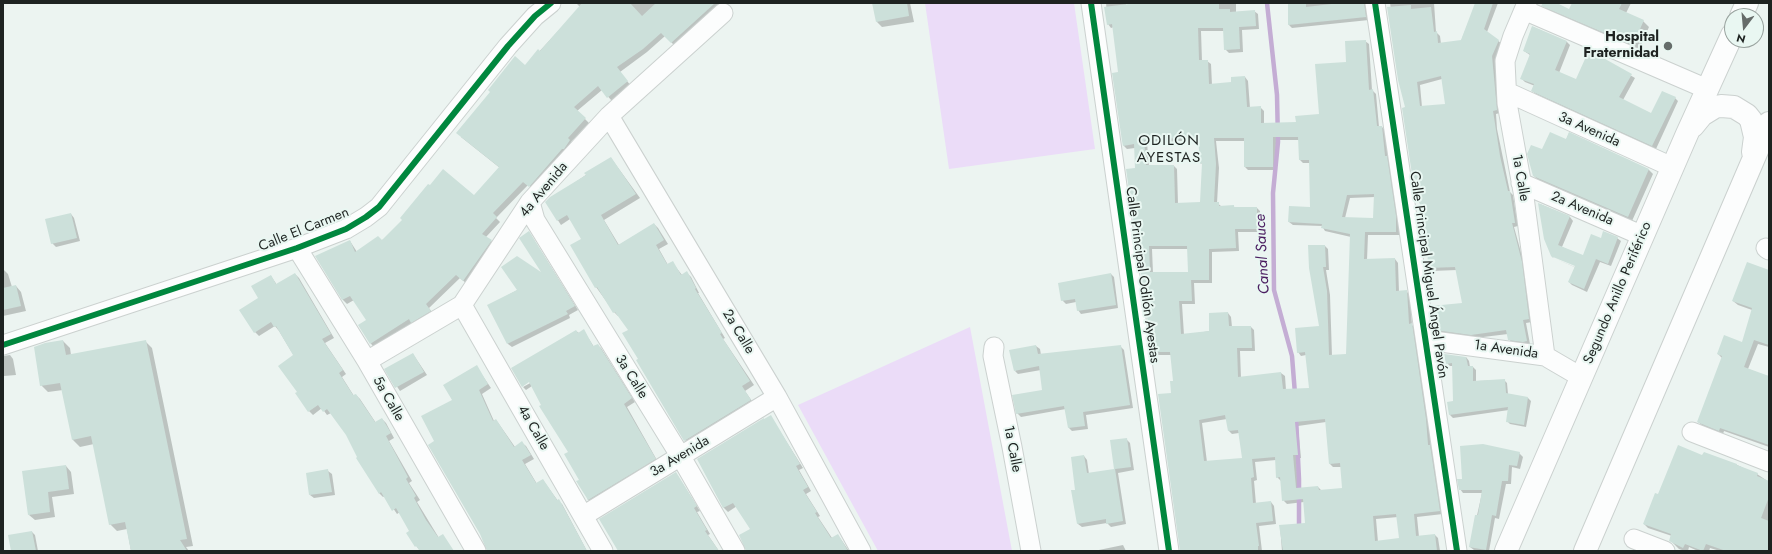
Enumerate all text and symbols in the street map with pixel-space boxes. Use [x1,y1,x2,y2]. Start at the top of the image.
north arrow [1724,8,1764,48]
place label: Hospital Fraternidad [1583,30,1659,62]
text: N [1735,30,1747,47]
marker: Hospital Fraternidad [1662,40,1674,52]
street label: 3a Avenida [1555,109,1623,151]
district label: ODILÓN AYESTAS [1137,132,1201,167]
street label: 1a Calle [1508,153,1532,203]
street label: 4a Avenida [516,159,572,221]
street label: Calle Principal Miguel Ángel Pavón [1405,170,1451,380]
street label: Calle Principal Odilón Ayestas [1121,186,1163,364]
street label: 2a Avenida [1548,188,1616,230]
street label: Calle El Carmen [256,204,352,256]
water label: Canal Sauce [1252,213,1274,295]
street label: Segundo Anillo Periférico [1580,219,1656,367]
street label: 2a Calle [718,307,758,357]
street label: 1a Avenida [1473,337,1539,363]
street label: 3a Calle [611,352,651,402]
street label: 5a Calle [369,374,407,424]
street label: 4a Calle [513,403,553,453]
street label: 1a Calle [999,424,1025,474]
street label: 3a Avenida [647,433,713,481]

